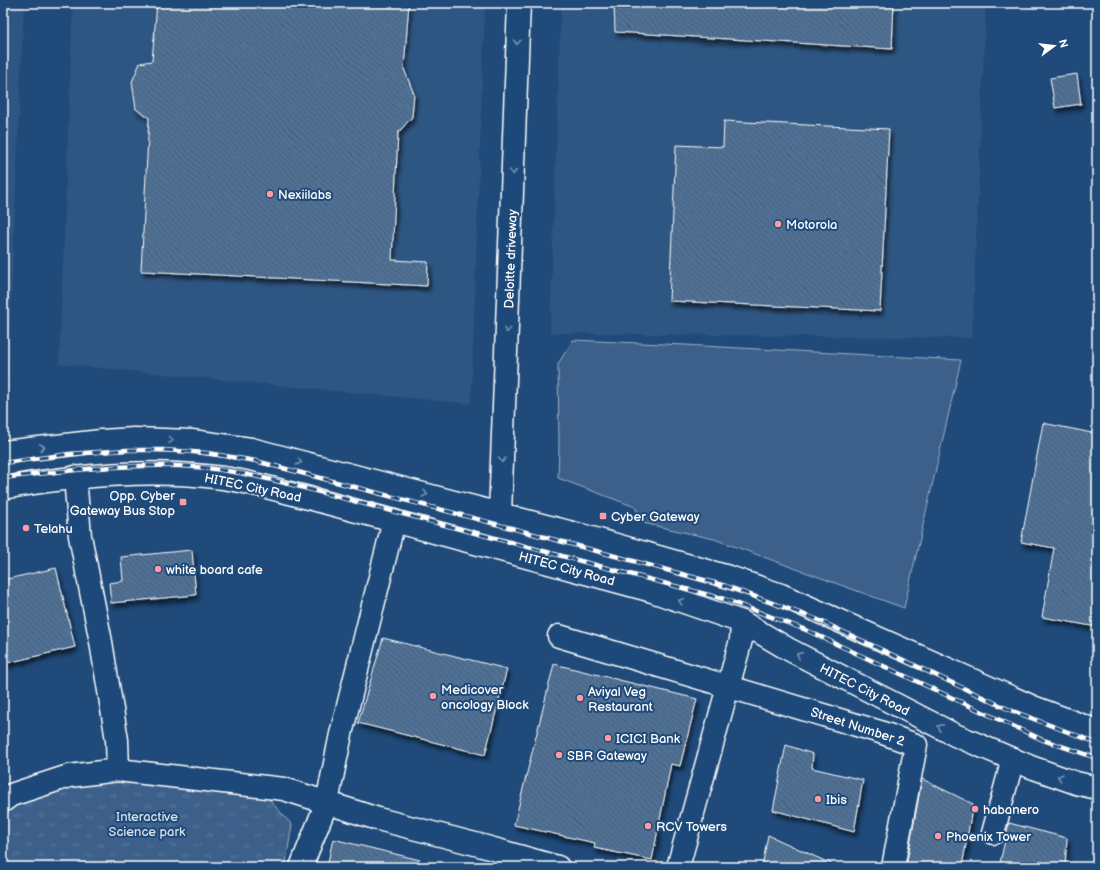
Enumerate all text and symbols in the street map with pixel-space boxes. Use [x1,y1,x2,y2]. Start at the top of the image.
north arrow [1034,26,1074,66]
text: N [1056,38,1071,49]
one-way arrow [513,39,522,45]
one-way arrow [508,169,517,175]
place label: Nexiilabs [278,187,332,203]
marker: Nexiilabs [265,189,275,199]
street label: Deloitte driveway [501,209,521,309]
place label: Motorola [786,217,837,233]
marker: Motorola [773,219,783,229]
one-way arrow [503,327,512,333]
one-way arrow [168,436,174,445]
one-way arrow [39,443,45,452]
one-way arrow [295,457,302,466]
one-way arrow [498,457,506,463]
street label: HITEC City Road [203,470,303,506]
place label: Opp. Cyber Gateway Bus Stop [70,488,175,519]
one-way arrow [421,489,428,498]
marker: Opp. Cyber Gateway Bus Stop [178,497,188,507]
place label: Cyber Gateway [611,509,700,525]
marker: Cyber Gateway [598,511,608,521]
place label: Telahu [34,521,73,537]
marker: Telahu [21,523,31,533]
street label: HITEC City Road [517,548,617,589]
place label: white board cafe [166,562,263,578]
marker: white board cafe [153,564,163,574]
one-way arrow [678,598,685,606]
one-way arrow [796,652,804,660]
street label: HITEC City Road [817,660,912,719]
place label: Medicover oncology Block [441,682,529,713]
place label: Aviyal Veg Restaurant [588,684,653,715]
marker: Medicover oncology Block [428,691,438,701]
marker: Aviyal Veg Restaurant [575,693,585,703]
street label: Street Number 2 [809,704,907,750]
one-way arrow [936,724,944,732]
place label: ICICI Bank [616,731,681,747]
marker: ICICI Bank [603,733,613,743]
place label: SBR Gateway [567,748,647,764]
marker: SBR Gateway [554,750,564,760]
one-way arrow [1056,773,1063,782]
place label: Ibis [826,792,847,808]
marker: Ibis [813,794,823,804]
place label: habanero [983,802,1039,818]
marker: habanero [970,804,980,814]
park label: Interactive Science park [109,809,186,840]
place label: RCV Towers [656,819,727,835]
marker: RCV Towers [643,821,653,831]
place label: Phoenix Tower [946,829,1031,845]
marker: Phoenix Tower [933,831,943,841]

